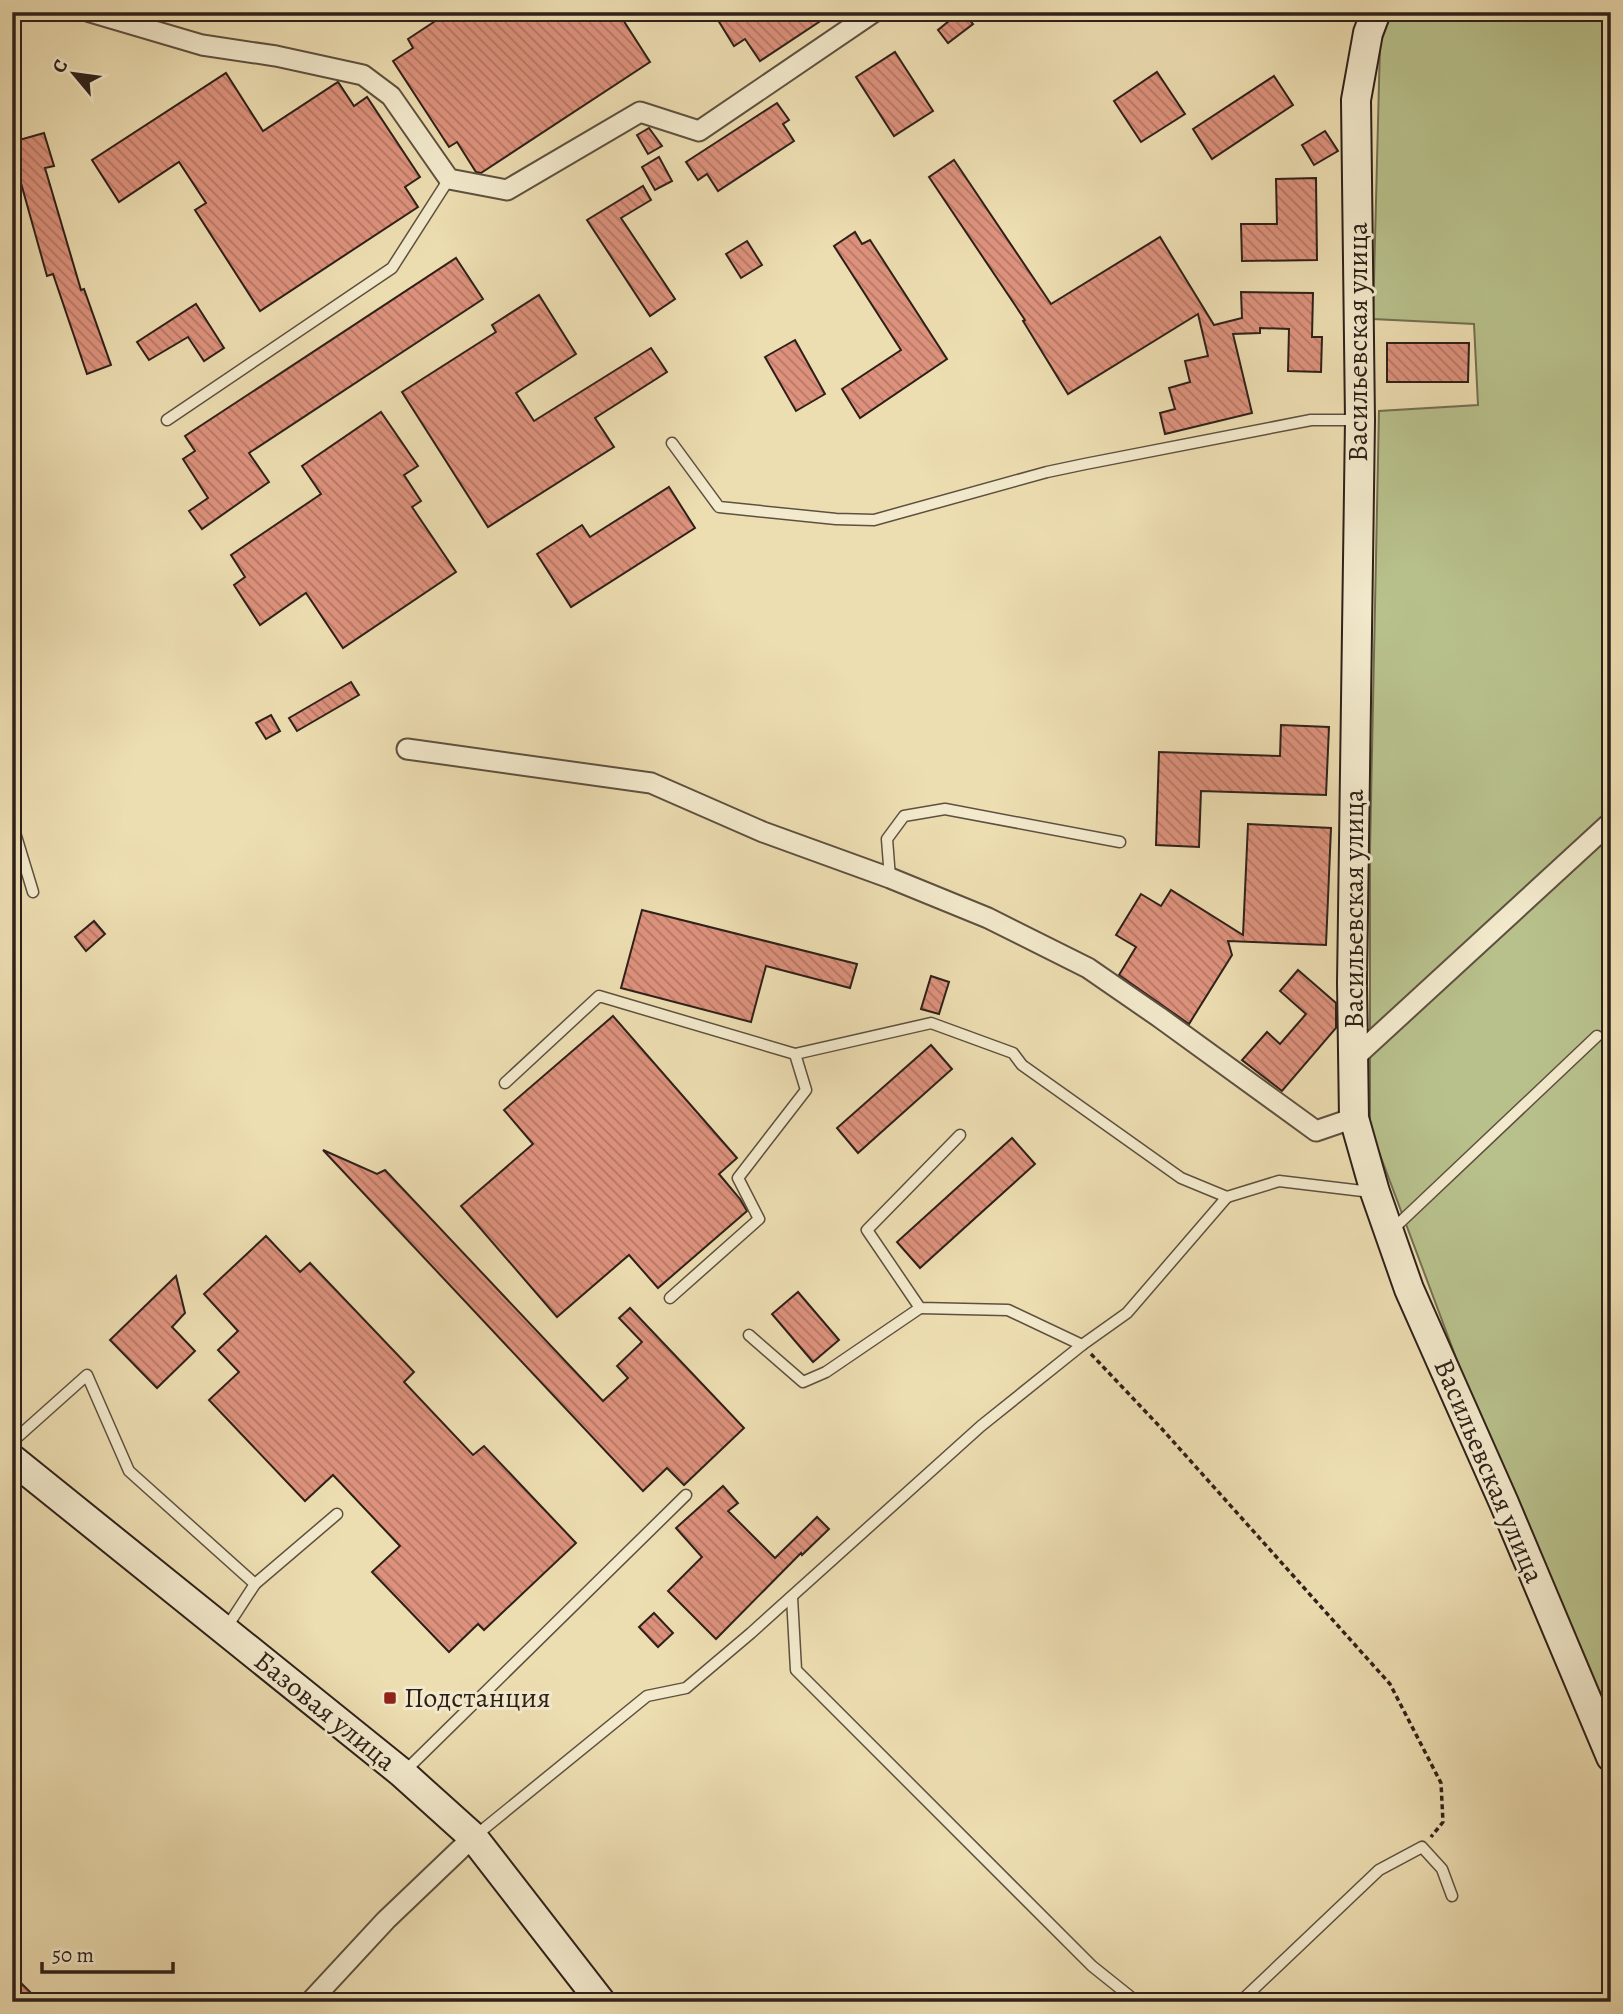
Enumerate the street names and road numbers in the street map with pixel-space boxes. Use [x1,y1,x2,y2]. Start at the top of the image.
street label: Васильевская улица [1339,222,1377,462]
street label: Васильевская улица [1335,789,1373,1029]
street label: Васильевская улица [1425,1353,1553,1589]
street label: Базовая улица [246,1642,404,1780]

